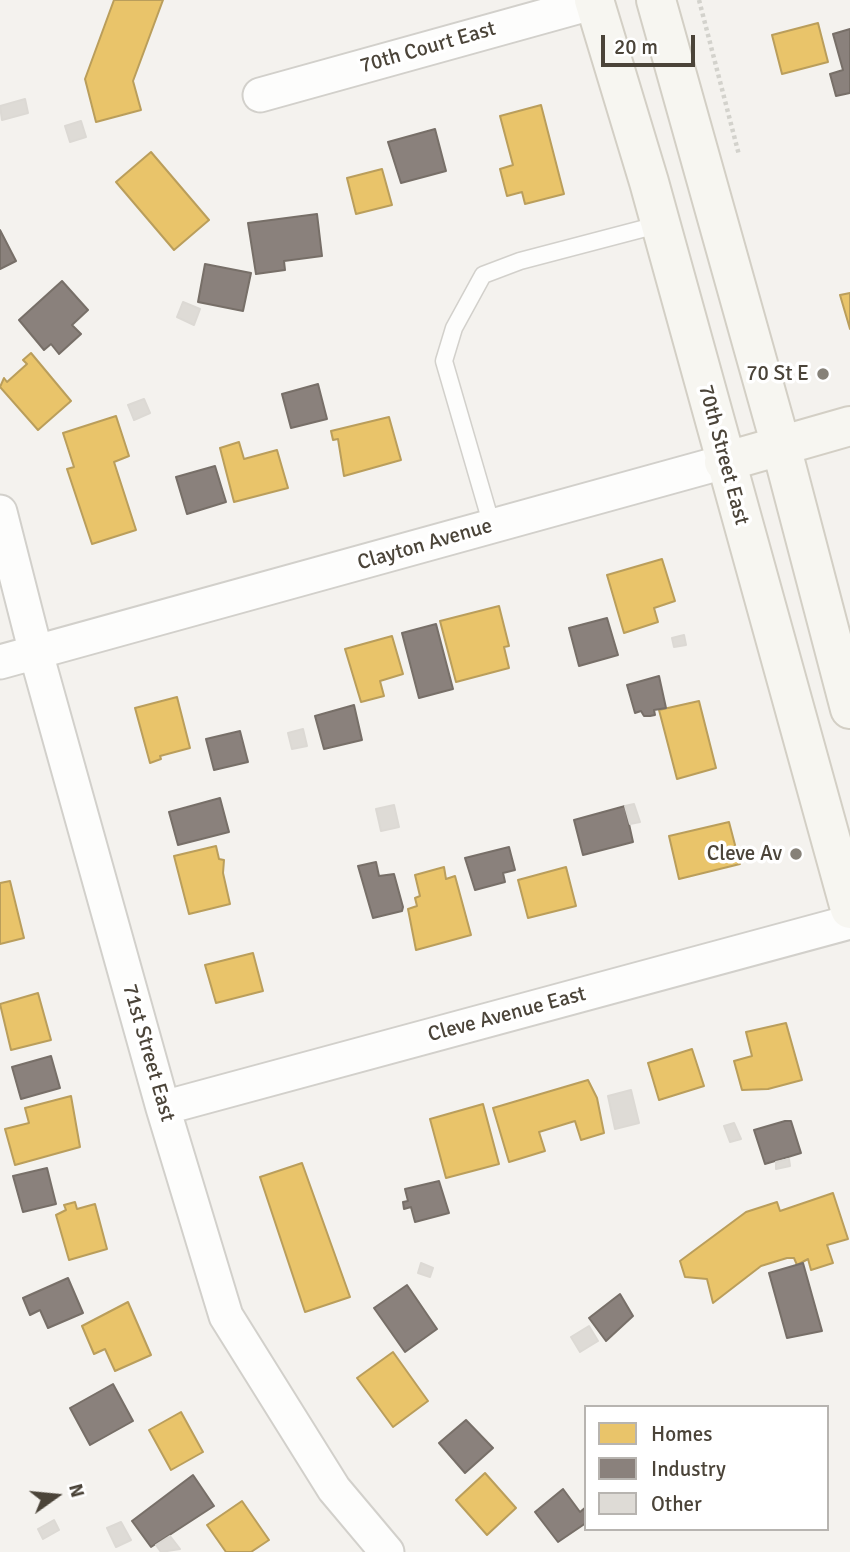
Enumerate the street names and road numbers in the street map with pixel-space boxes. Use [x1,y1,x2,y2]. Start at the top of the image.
street label: 70th Court East [357,17,499,79]
street label: 70th Street East [692,382,754,528]
street label: Clayton Avenue [355,514,495,576]
street label: 71st Street East [116,981,180,1125]
street label: Cleve Avenue East [425,982,589,1048]

